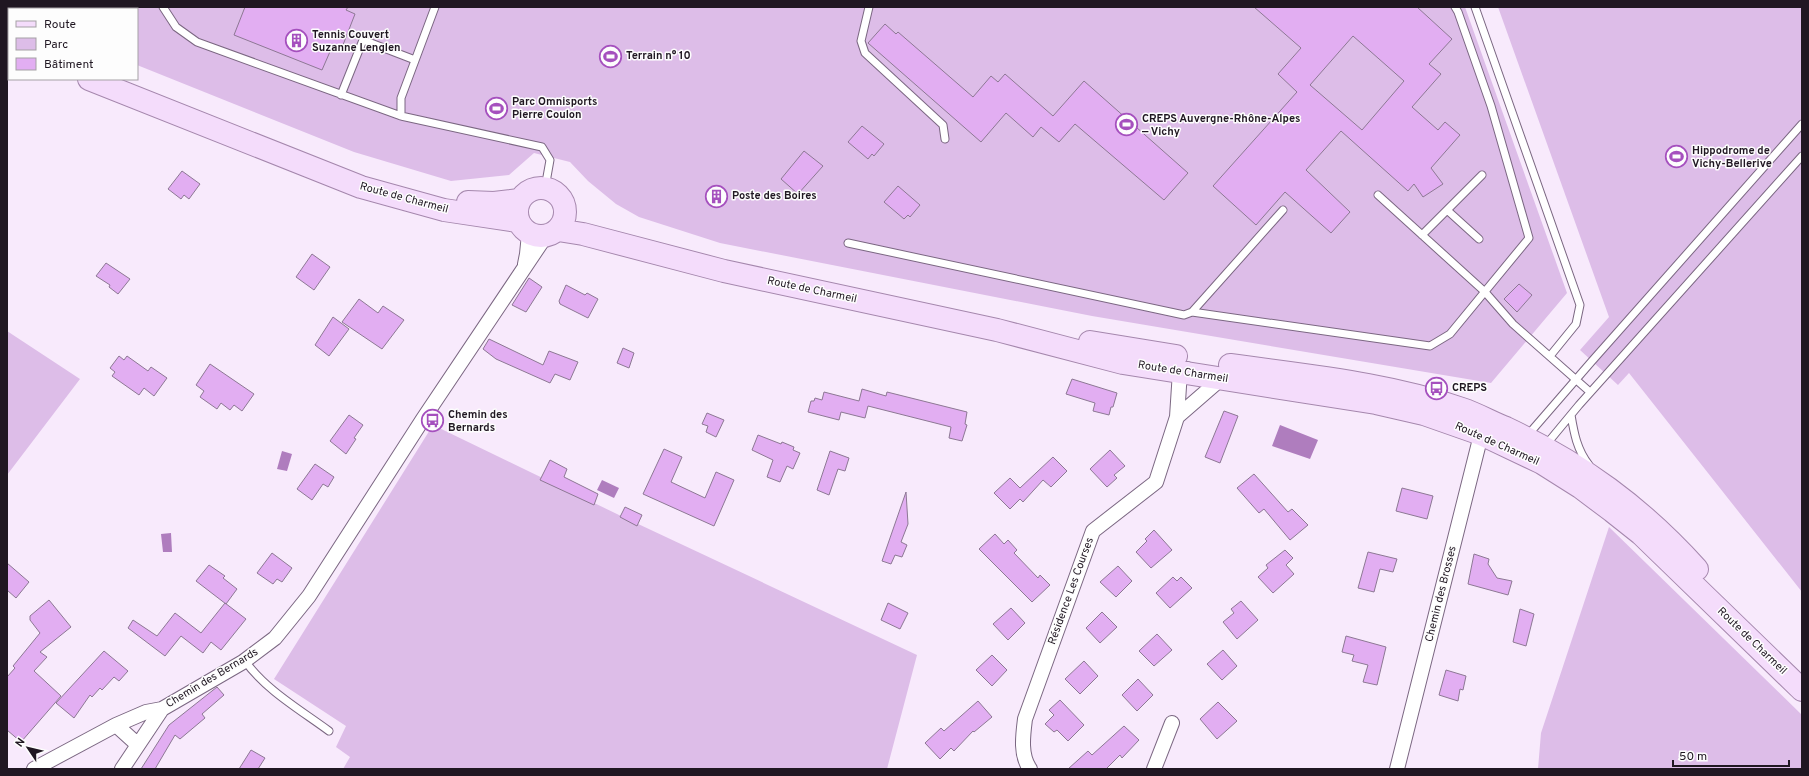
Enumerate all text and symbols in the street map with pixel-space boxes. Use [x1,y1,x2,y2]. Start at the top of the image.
legend [8,8,138,80]
text: Route [44,17,76,33]
building icon: Tennis Couvert Suzanne Lenglen [284,28,310,54]
place label: Tennis Couvert Suzanne Lenglen [312,28,401,55]
text: Parc [44,37,68,53]
sports icon: Terrain n° 10 [597,43,623,69]
place label: Terrain n° 10 [626,49,691,63]
text: Bâtiment [44,57,94,73]
sports icon: Parc Omnisports Pierre Coulon [484,95,510,121]
place label: Parc Omnisports Pierre Coulon [512,95,598,122]
sports icon: CREPS Auvergne-Rhône-Alpes — Vichy [1113,112,1139,138]
place label: CREPS Auvergne-Rhône-Alpes — Vichy [1141,112,1300,139]
sports icon: Hippodrome de Vichy-Bellerive [1664,144,1690,170]
place label: Hippodrome de Vichy-Bellerive [1692,144,1772,171]
street label: Route de Charmeil [358,179,450,217]
building icon: Poste des Boires [704,183,730,209]
place label: Poste des Boires [732,189,817,203]
street label: Route de Charmeil [766,274,858,306]
street label: Route de Charmeil [1137,358,1229,386]
bus stop icon: CREPS [1424,375,1450,401]
place label: CREPS [1452,381,1487,395]
bus stop icon: Chemin des Bernards [419,408,445,434]
place label: Chemin des Bernards [448,408,508,435]
street label: Route de Charmeil [1452,419,1542,469]
street label: Résidence Les Courses [1045,535,1097,647]
street label: Chemin des Brosses [1422,544,1460,644]
street label: Route de Charmeil [1714,604,1790,678]
street label: Chemin des Bernards [163,645,261,711]
north arrow [8,728,48,768]
text: N [13,736,29,750]
scale bar [1673,742,1789,768]
text: 50 m [1679,749,1707,765]

